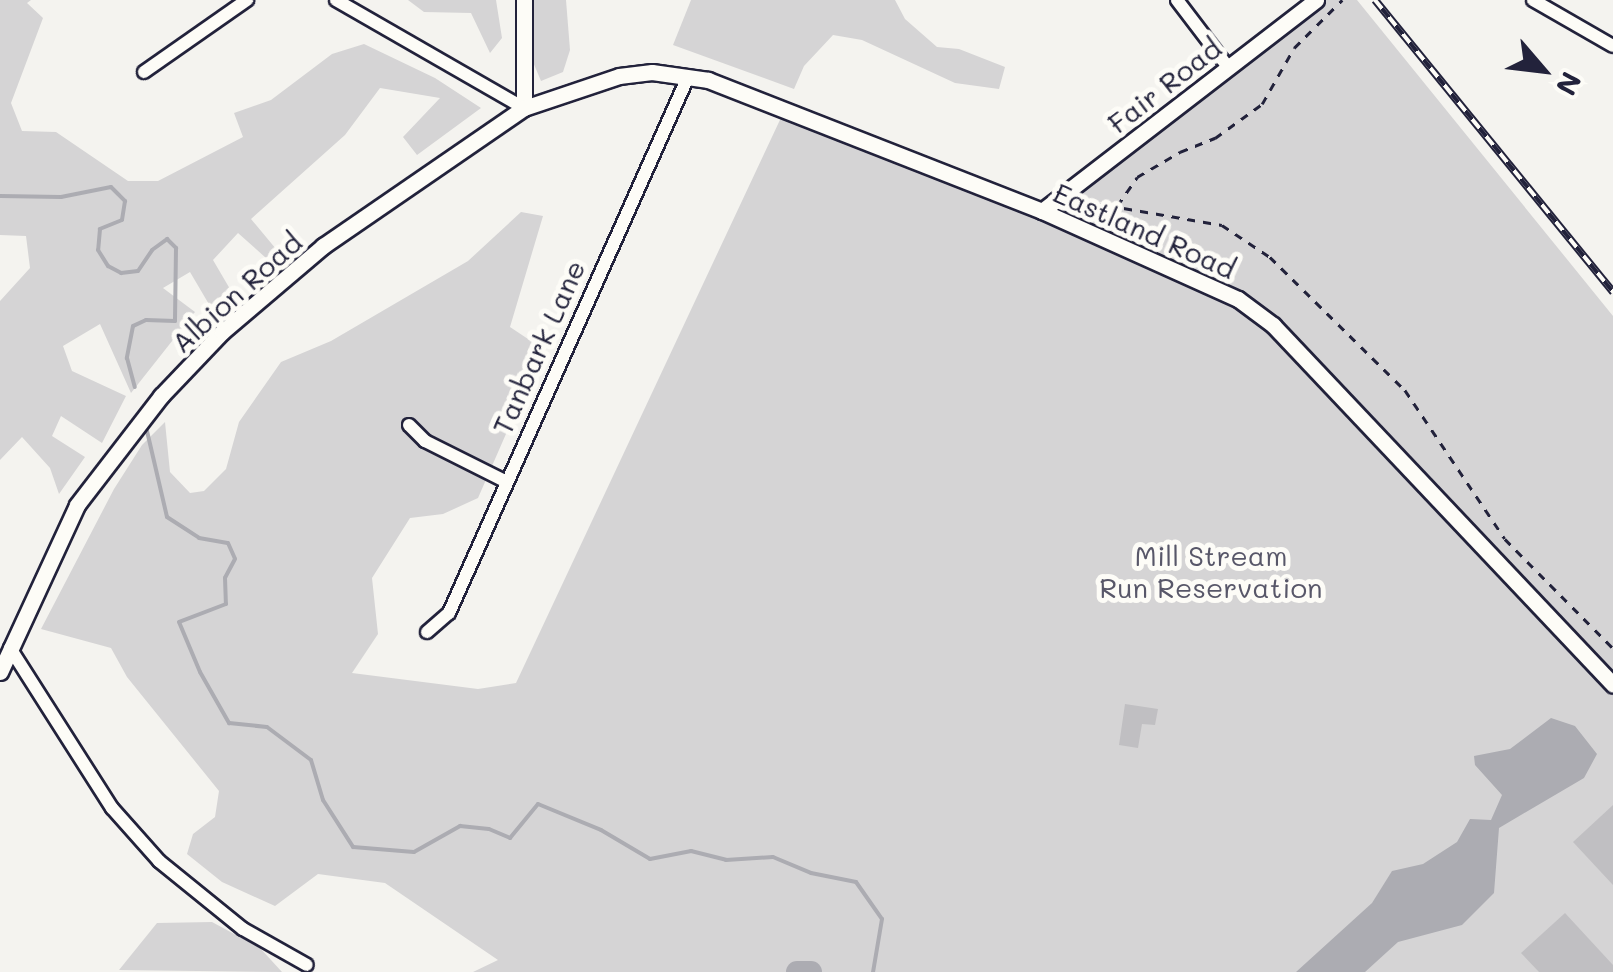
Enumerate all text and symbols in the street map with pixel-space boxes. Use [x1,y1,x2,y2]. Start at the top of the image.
north arrow [1493,20,1593,120]
street label: Fair Road [1101,30,1227,140]
text: N [1549,66,1590,102]
street label: Eastland Road [1049,175,1241,285]
street label: Albion Road [164,225,308,359]
street label: Tanbark Lane [485,255,591,439]
park label: Mill Stream Run Reservation [1099,538,1323,604]

